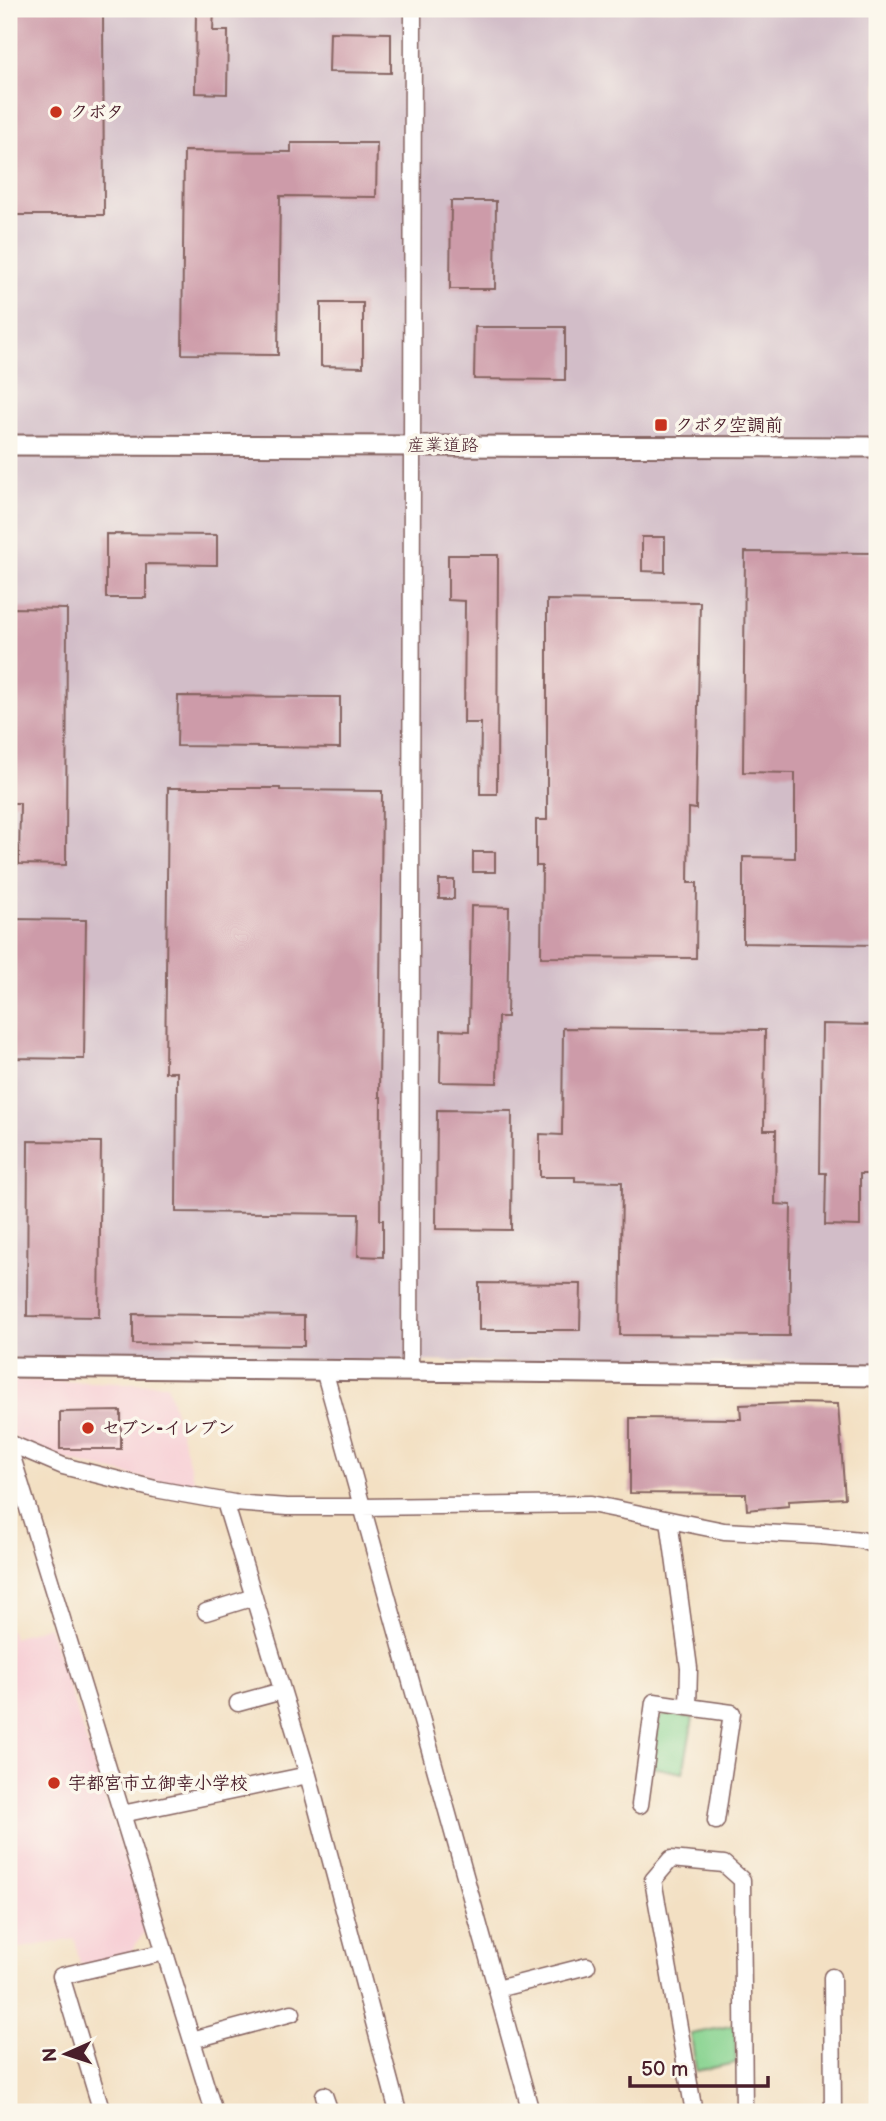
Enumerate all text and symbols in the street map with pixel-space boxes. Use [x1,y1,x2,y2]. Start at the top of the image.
place label: クボタ [70,102,124,123]
marker: クボタ [48,104,64,120]
place label: クボタ空調前 [675,415,783,436]
marker: クボタ空調前 [653,417,669,433]
street label: 産業道路 [407,435,479,456]
place label: セブン-イレブン [102,1418,235,1439]
marker: セブン-イレブン [80,1420,96,1436]
place label: 宇都宮市立御幸小学校 [68,1773,248,1794]
marker: 宇都宮市立御幸小学校 [46,1775,62,1791]
north arrow [32,2020,102,2090]
scale bar [630,2044,769,2088]
text: N [39,2047,62,2063]
text: 50 m [641,2057,688,2082]

